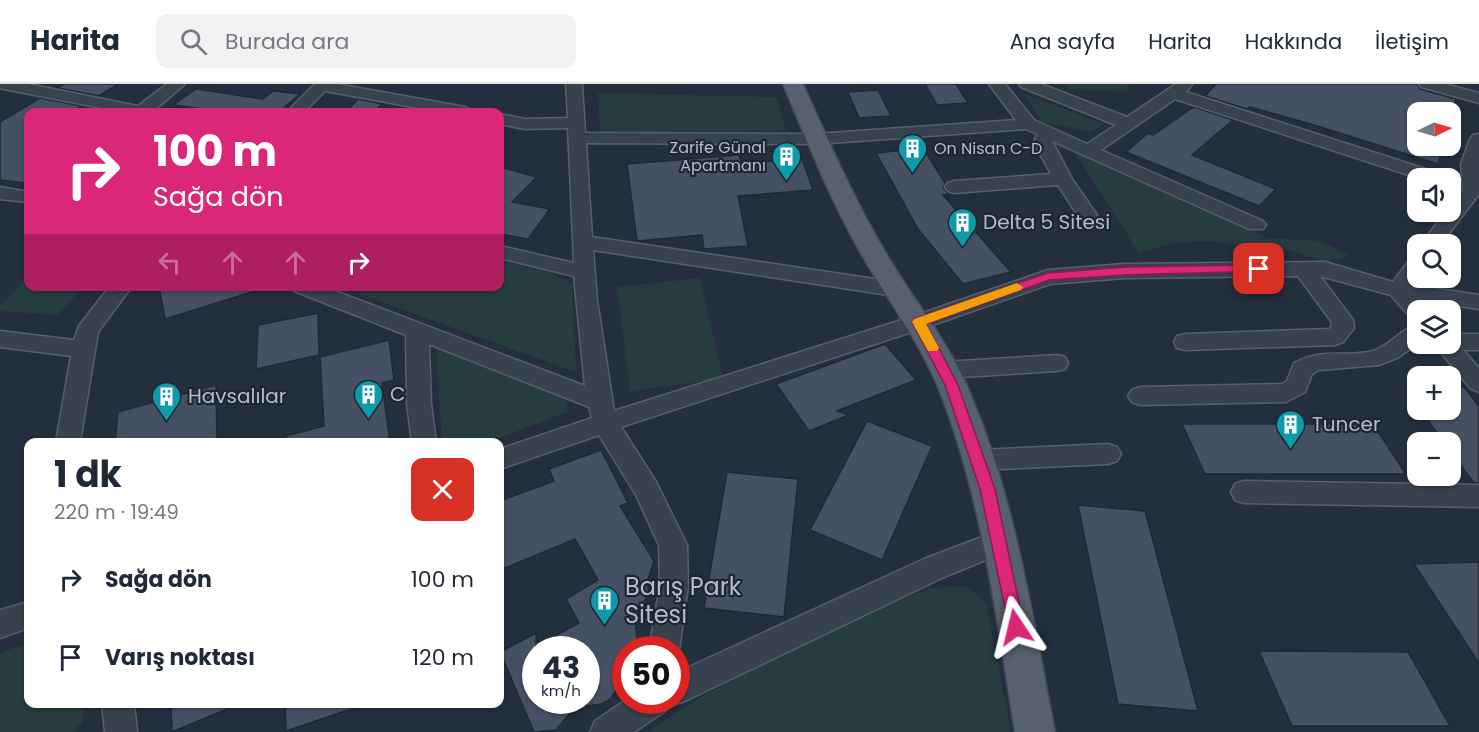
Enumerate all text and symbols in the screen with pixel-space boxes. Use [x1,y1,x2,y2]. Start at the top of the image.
search box [156,14,576,68]
text: Harita [30,21,120,60]
icon: search [177,25,210,58]
text: Burada ara [225,26,349,57]
text: Ana sayfa [1010,27,1115,56]
text: Harita [1148,27,1212,56]
text: Hakkında [1245,27,1342,56]
text: İletişim [1375,27,1449,56]
north arrow [1407,102,1461,156]
map controls [1407,102,1461,486]
text: 100 m [153,122,277,181]
icon: right [54,132,132,210]
building icon: On Nisan C-D [897,132,929,174]
place label: Zarife Günal Apartmanı [669,136,766,177]
place label: On Nisan C-D [934,137,1042,160]
building icon: Zarife Günal Apartmanı [771,140,803,182]
button: sound [1407,168,1461,222]
text: Sağa dön [153,178,284,215]
building icon: Delta 5 Sitesi [946,206,978,248]
place label: Delta 5 Sitesi [983,208,1110,236]
button: search [1407,234,1461,288]
pin [1233,243,1284,294]
icon: left [153,246,186,279]
icon: ahead [216,246,249,279]
icon: ahead [279,246,312,279]
icon: right [342,246,375,279]
icon: arrive [1242,252,1275,285]
button: layers [1407,300,1461,354]
button: + [1407,366,1461,420]
building icon: C [353,378,385,420]
building icon: Havsalılar [151,380,183,422]
place label: C [390,380,405,408]
place label: Havsalılar [188,382,286,410]
building icon: Tuncer [1275,408,1307,450]
place label: Tuncer [1312,410,1380,438]
button: − [1407,432,1461,486]
text: 1 dk [54,449,122,500]
button: close [411,458,474,521]
text: 220 m · 19:49 [54,498,179,526]
icon: right [54,563,87,596]
text: Sağa dön [105,564,212,595]
text: 100 m [411,564,474,595]
place label: Barış Park Sitesi [625,570,742,631]
building icon: Barış Park Sitesi [588,584,620,626]
position arrow [984,595,1048,659]
speed limit sign: 50 [612,636,690,714]
icon: arrive [54,641,87,674]
text: Varış noktası [105,642,255,673]
text: 120 m [412,642,474,673]
text: 43 [542,646,580,689]
text: km/h [541,680,581,701]

